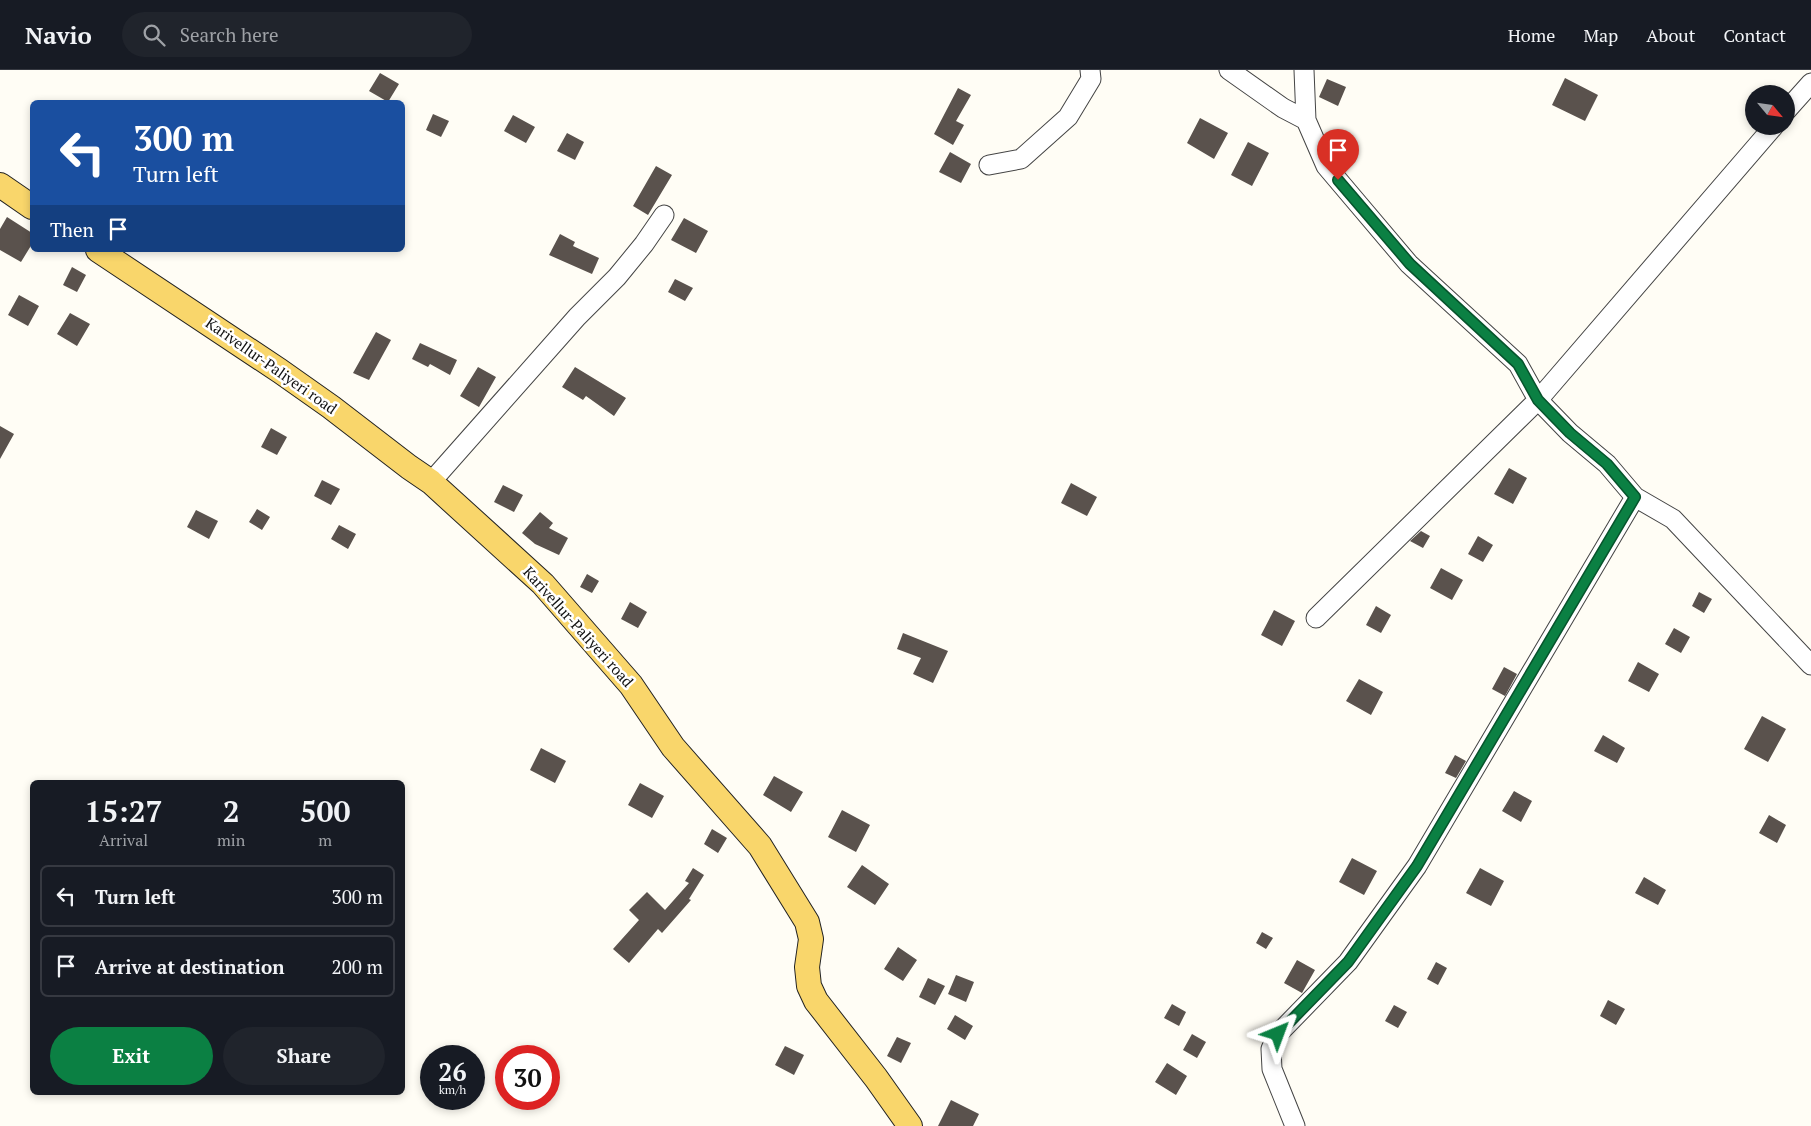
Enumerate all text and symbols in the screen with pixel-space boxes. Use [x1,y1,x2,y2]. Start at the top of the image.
search box [122,12,472,57]
text: Navio [25,19,92,51]
icon: search [140,21,168,49]
text: Search here [180,22,279,47]
text: Home [1508,23,1555,47]
text: Map [1583,23,1618,47]
text: About [1646,23,1695,47]
text: Contact [1723,23,1786,47]
north arrow [1745,85,1795,135]
map controls [1745,85,1795,135]
text: 300 m [133,115,234,161]
icon: left [50,120,115,185]
pin [1317,129,1359,180]
icon: arrive [1324,136,1352,164]
text: Turn left [133,159,219,188]
icon: arrive [104,215,132,243]
text: Then [50,217,94,242]
street label: Karivellur-Paliyeri road [202,312,341,418]
street label: Karivellur-Paliyeri road [519,562,638,691]
text: 15:27 [84,791,163,831]
text: 2 [223,791,240,831]
text: 500 [300,791,351,831]
text: Arrival [99,829,148,851]
text: min [217,829,245,851]
text: m [318,829,332,851]
icon: left [52,882,80,910]
text: Turn left [95,884,176,909]
text: 300 m [332,884,383,909]
icon: arrive [52,952,80,980]
text: Arrive at destination [95,954,284,979]
text: 200 m [332,954,383,979]
position arrow [1251,1007,1303,1059]
button: Exit [50,1027,213,1085]
button: Share [223,1027,385,1085]
speed limit sign: 30 [495,1045,560,1110]
text: 26 [438,1055,467,1088]
text: km/h [439,1082,466,1097]

